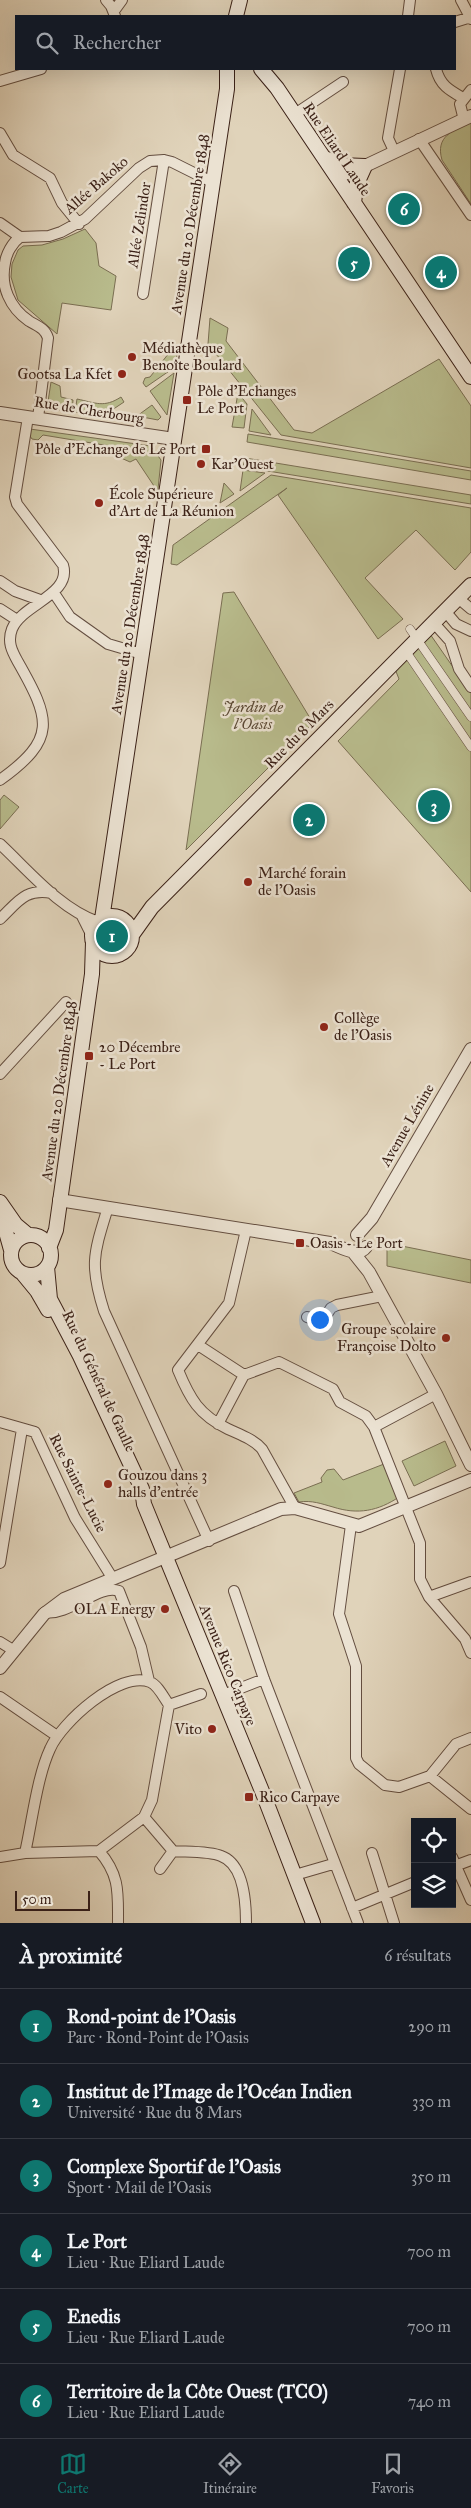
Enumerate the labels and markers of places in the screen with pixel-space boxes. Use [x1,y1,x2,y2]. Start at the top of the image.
pin: 6 [388,190,420,228]
pin: 5 [338,244,370,282]
pin: 4 [425,253,457,291]
place label: Médiathèque Benoîte Boulard [142,339,242,374]
marker: Médiathèque Benoîte Boulard [126,351,138,363]
place label: Gootsa La Kfet [18,365,113,383]
marker: Gootsa La Kfet [116,368,128,380]
place label: Pôle d'Echanges Le Port [197,382,296,417]
marker: Pôle d'Echanges Le Port [181,394,193,406]
place label: Pôle d'Echange de Le Port [35,440,197,458]
marker: Pôle d'Echange de Le Port [200,443,212,455]
place label: Kar'Ouest [211,455,275,473]
marker: Kar'Ouest [195,458,207,470]
place label: École Supérieure d'Art de La Réunion [109,484,234,520]
marker: École Supérieure d'Art de La Réunion [93,497,105,509]
pin: 3 [418,787,450,825]
pin: 2 [293,801,325,839]
place label: Marché forain de l'Oasis [258,864,346,899]
marker: Marché forain de l'Oasis [242,876,254,888]
pin: 1 [96,917,128,955]
place label: Collège de l'Oasis [334,1009,392,1044]
marker: Collège de l'Oasis [318,1021,330,1033]
place label: 20 Décembre - Le Port [99,1038,181,1073]
marker: 20 Décembre - Le Port [83,1050,95,1062]
place label: Oasis - Le Port [310,1234,403,1252]
marker: Oasis - Le Port [294,1237,306,1249]
place label: Groupe scolaire Françoise Dolto [337,1320,436,1355]
marker: Groupe scolaire Françoise Dolto [440,1332,452,1344]
place label: Gouzou dans 3 halls d'entrée [118,1466,207,1501]
marker: Gouzou dans 3 halls d'entrée [102,1478,114,1490]
place label: OLA Energy [74,1600,156,1618]
marker: OLA Energy [159,1603,171,1615]
place label: Vito [174,1720,202,1738]
marker: Vito [206,1723,218,1735]
place label: Rico Carpaye [259,1788,340,1806]
marker: Rico Carpaye [243,1791,255,1803]

